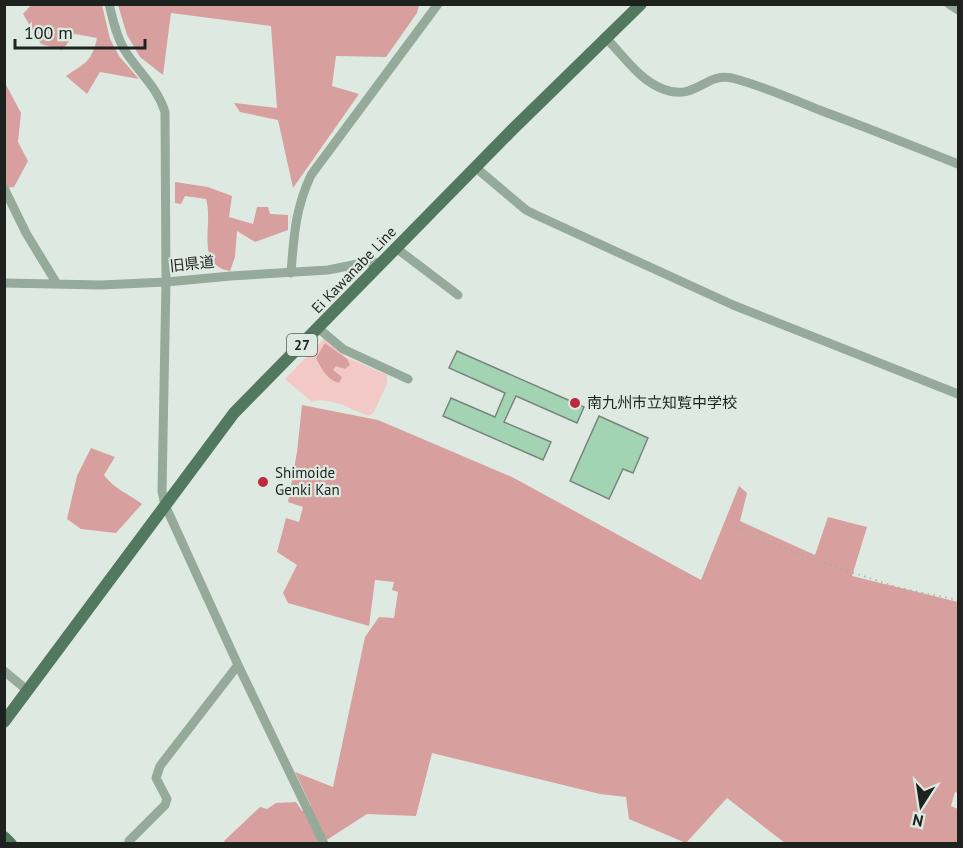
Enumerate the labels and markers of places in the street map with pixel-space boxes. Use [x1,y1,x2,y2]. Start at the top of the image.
place label: 南九州市立知覧中学校 [587,393,737,412]
marker: 南九州市立知覧中学校 [568,396,582,410]
place label: Shimoide Genki Kan [275,463,340,499]
marker: Shimoide Genki Kan [256,475,270,489]

